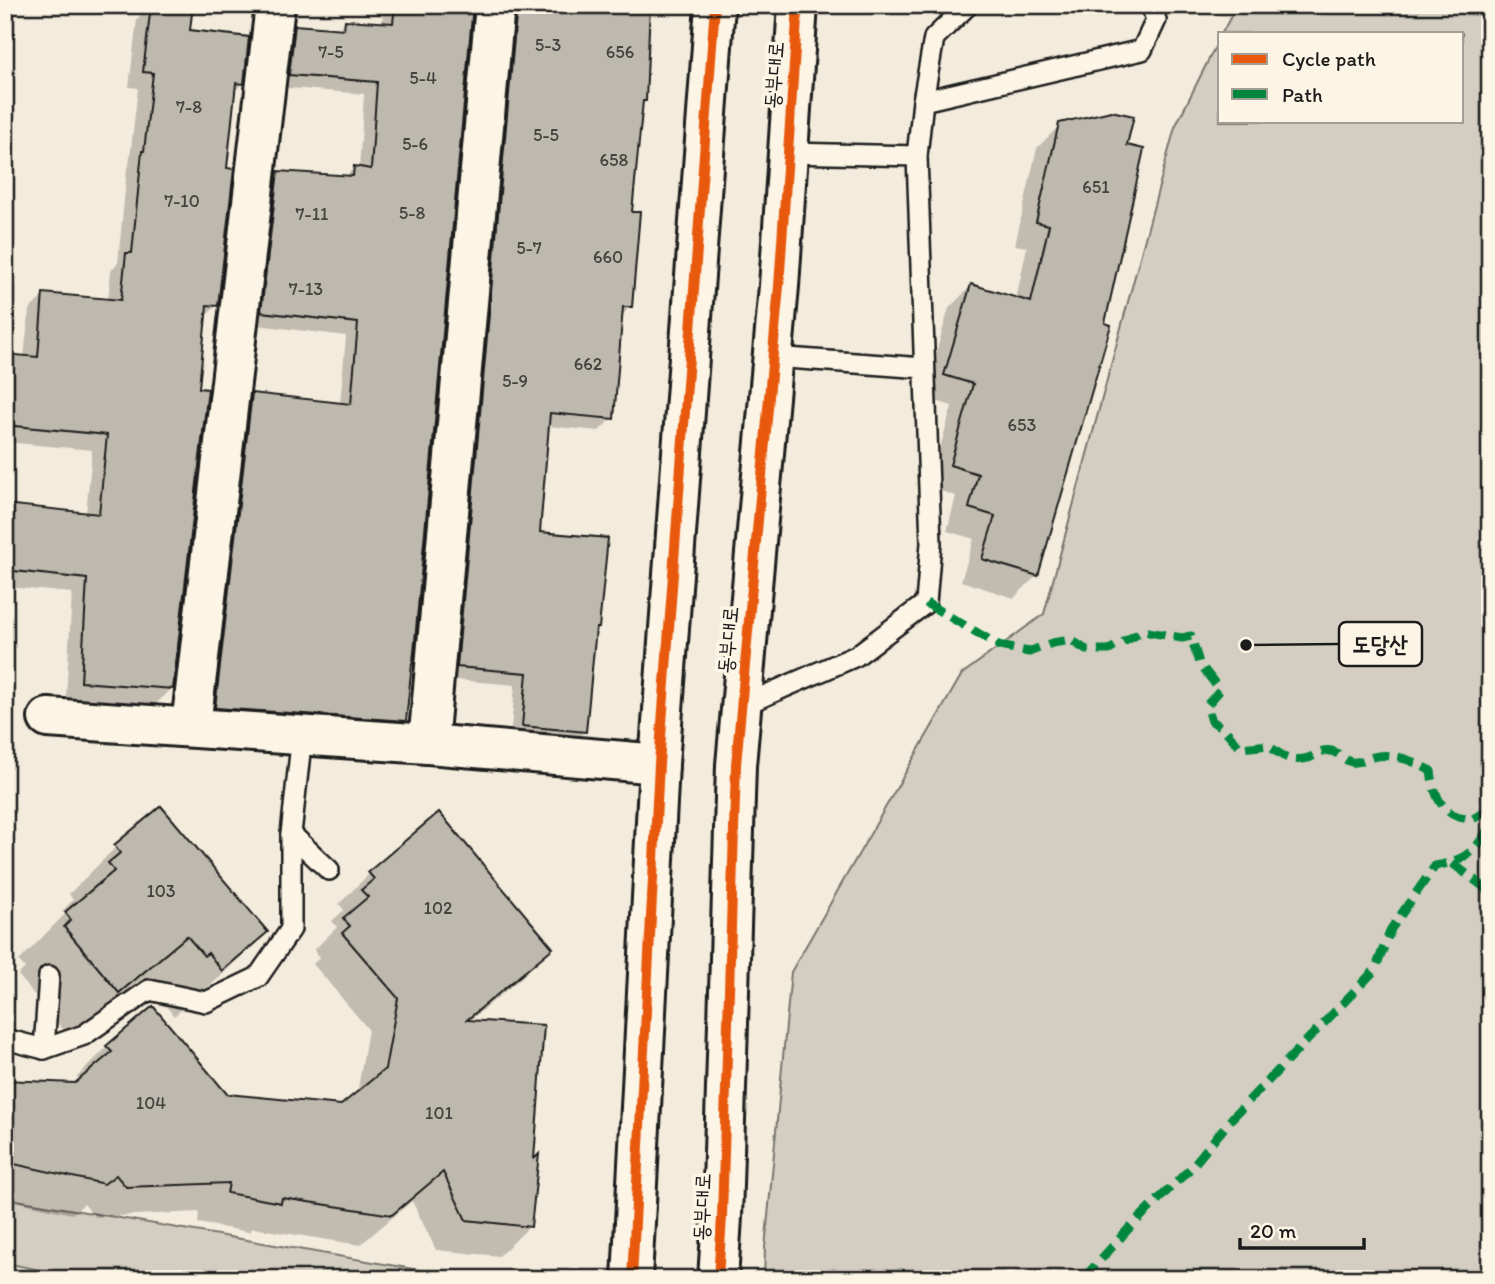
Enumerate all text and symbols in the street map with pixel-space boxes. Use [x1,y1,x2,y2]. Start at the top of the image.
legend [1218,32,1464,122]
house number: 5-3 [535,34,561,56]
street label: 동부대로 [759,40,788,110]
house number: 7-5 [318,41,344,63]
house number: 656 [606,41,634,63]
text: Cycle path [1282,46,1376,71]
house number: 5-4 [409,67,437,89]
text: Path [1282,82,1323,107]
house number: 7-8 [176,96,202,118]
house number: 5-5 [533,124,559,146]
house number: 5-6 [402,133,428,155]
house number: 658 [600,149,629,171]
house number: 651 [1082,176,1110,198]
house number: 7-10 [164,190,200,212]
house number: 5-8 [399,202,425,224]
house number: 7-11 [296,203,328,225]
house number: 5-7 [516,237,542,259]
house number: 660 [593,246,623,268]
house number: 7-13 [289,278,323,300]
house number: 662 [574,353,603,375]
house number: 5-9 [502,370,528,392]
house number: 653 [1008,414,1037,436]
street label: 동부대로 [712,605,743,675]
callout: 도당산 [1339,622,1422,666]
text: 도당산 [1352,630,1408,658]
house number: 103 [146,880,176,902]
house number: 102 [424,897,453,919]
house number: 104 [136,1092,166,1114]
house number: 101 [425,1102,453,1124]
street label: 동부대로 [688,1173,715,1241]
scale bar [1240,1207,1364,1251]
text: 20 m [1250,1218,1297,1243]

